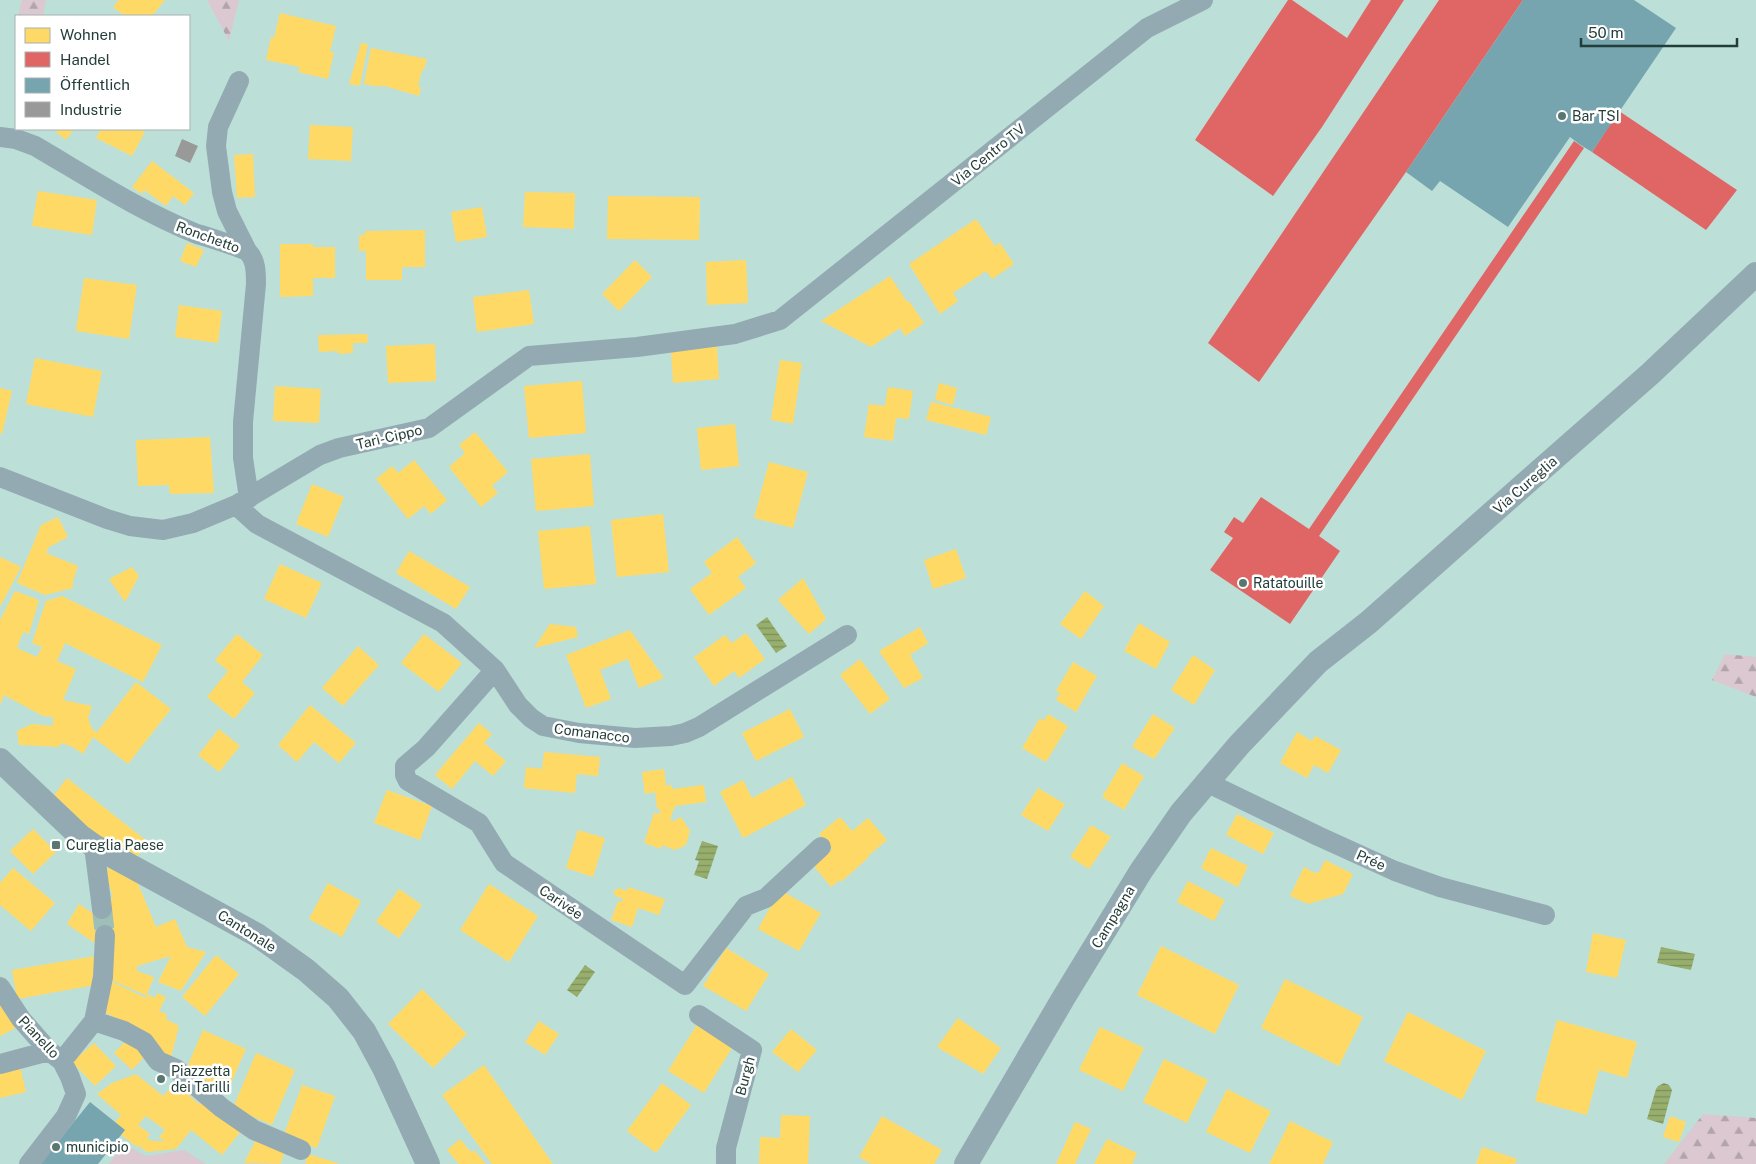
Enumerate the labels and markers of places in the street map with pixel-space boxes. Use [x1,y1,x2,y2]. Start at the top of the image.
place label: Bar TSI [1572,108,1620,124]
marker: Bar TSI [1556,110,1568,122]
place label: Ratatouille [1253,575,1323,591]
marker: Ratatouille [1237,577,1249,589]
place label: Cureglia Paese [66,837,164,853]
marker: Cureglia Paese [50,839,62,851]
place label: Piazzetta dei Tarilli [171,1063,230,1095]
marker: Piazzetta dei Tarilli [155,1073,167,1085]
place label: municipio [66,1139,129,1155]
marker: municipio [50,1141,62,1153]

